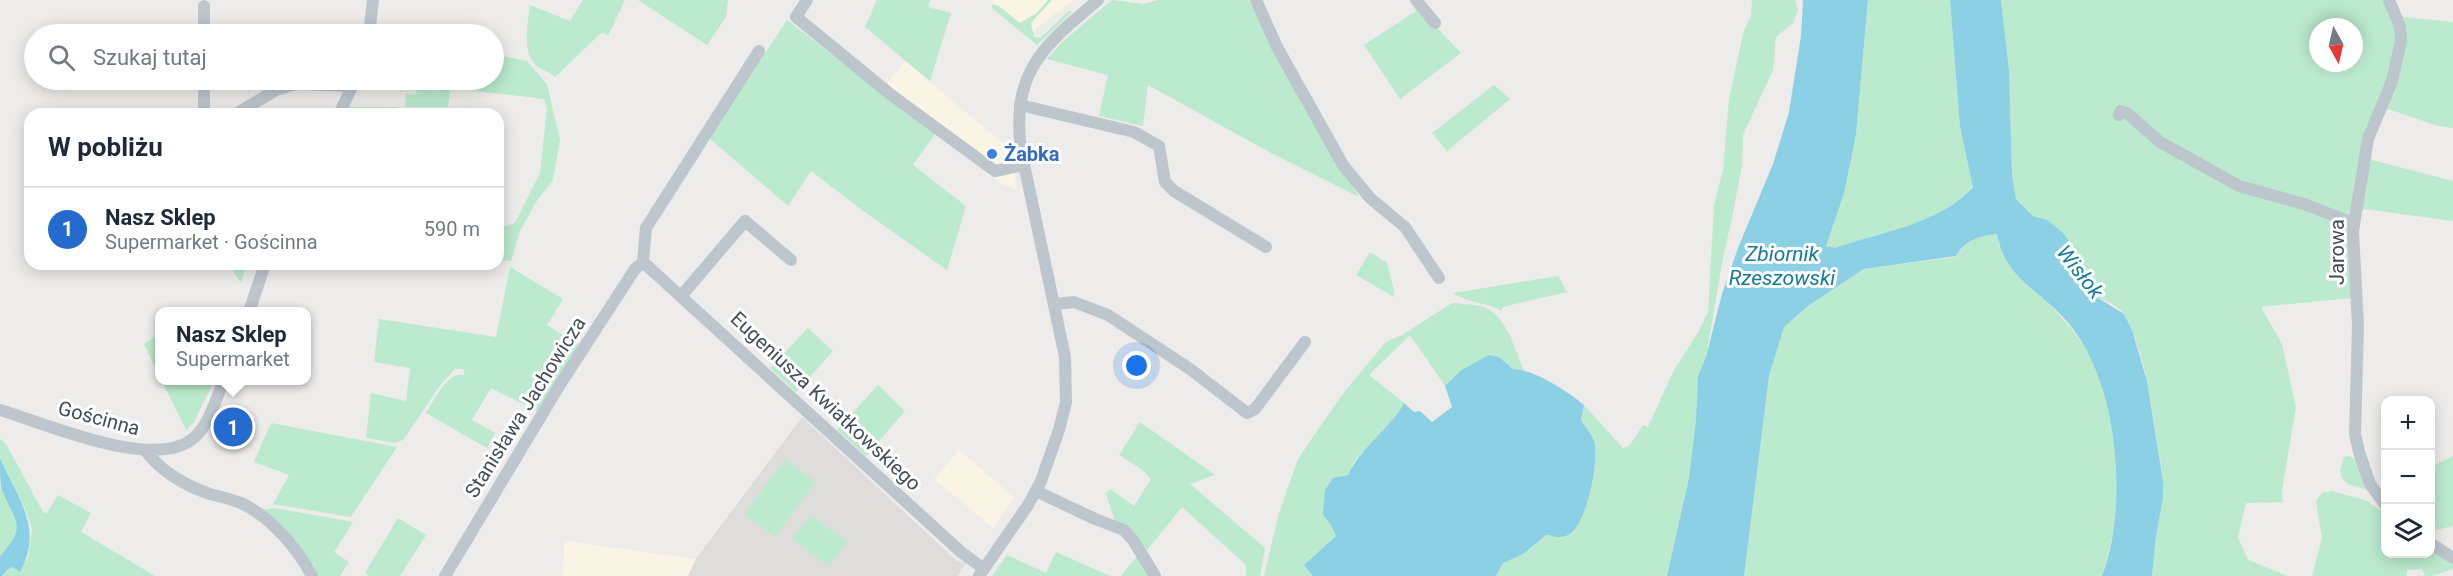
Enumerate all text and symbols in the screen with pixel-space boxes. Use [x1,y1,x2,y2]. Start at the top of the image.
north arrow [2309,18,2363,72]
search box [24,24,504,90]
icon: search [45,41,78,74]
text: Szukaj tutaj [93,45,207,70]
text: W pobliżu [48,132,163,162]
place label: Żabka [1004,142,1060,166]
marker: Żabka [985,147,999,161]
text: Nasz Sklep [105,205,216,230]
text: 1 [62,217,73,241]
text: 590 m [424,217,480,241]
street label: Jarowa [2325,219,2349,285]
text: Supermarket · Gościnna [105,230,318,254]
water label: Wisłok [2052,241,2109,304]
water label: Zbiornik Rzeszowski [1729,242,1835,290]
street label: Eugeniusza Kwiatkowskiego [726,306,926,496]
popup [155,307,311,385]
street label: Stanisława Jachowicza [460,312,590,502]
text: Nasz Sklep [176,322,287,347]
text: Supermarket [176,347,290,371]
your location [1122,351,1151,380]
street label: Gościnna [55,396,143,440]
map controls [2381,396,2435,558]
button: + [2381,396,2435,450]
pin: 1 [214,404,252,450]
button: − [2381,450,2435,504]
button: layers [2381,504,2435,558]

